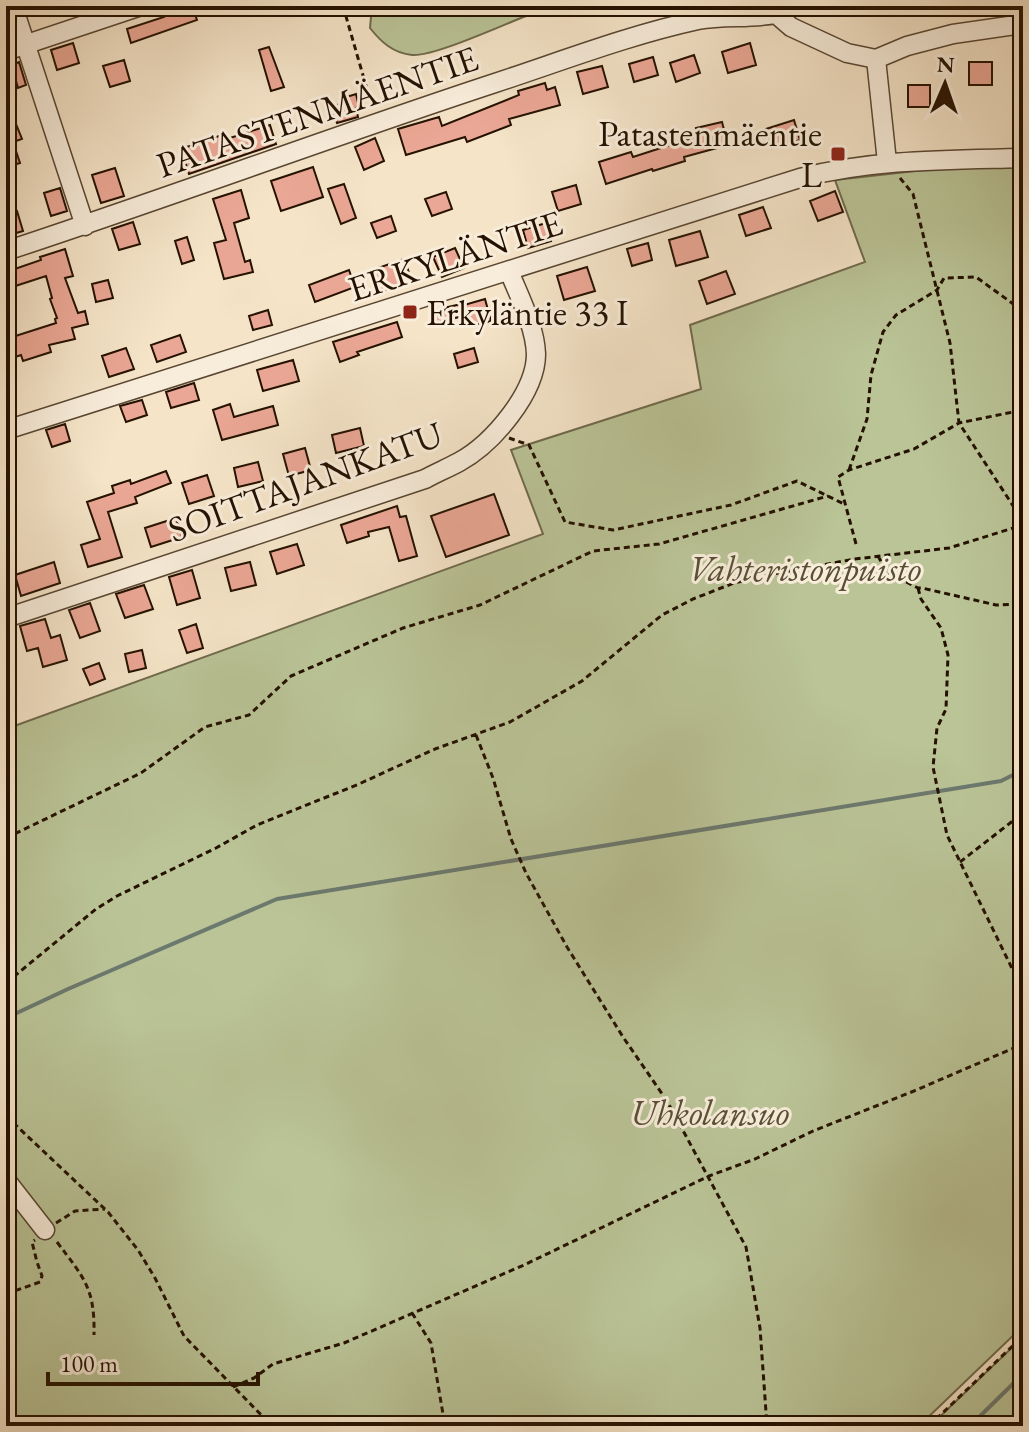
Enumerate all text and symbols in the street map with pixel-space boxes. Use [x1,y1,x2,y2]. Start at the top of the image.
street label: PATASTENMÄENTIE [150,34,484,188]
north arrow [905,44,985,124]
text: N [936,50,955,79]
place label: Patastenmäentie L [598,110,822,198]
marker: Patastenmäentie L [829,145,847,163]
street label: ERKYLÄNTIE [342,199,568,312]
place label: Erkyläntie 33 I [426,289,628,336]
marker: Erkyläntie 33 I [401,303,419,321]
street label: SOITTAJANKATU [161,410,449,553]
park label: Vahteristonpuisto [688,545,922,592]
park label: Uhkolansuo [630,1089,790,1136]
scale bar [48,1336,258,1386]
text: 100 m [60,1348,118,1379]

